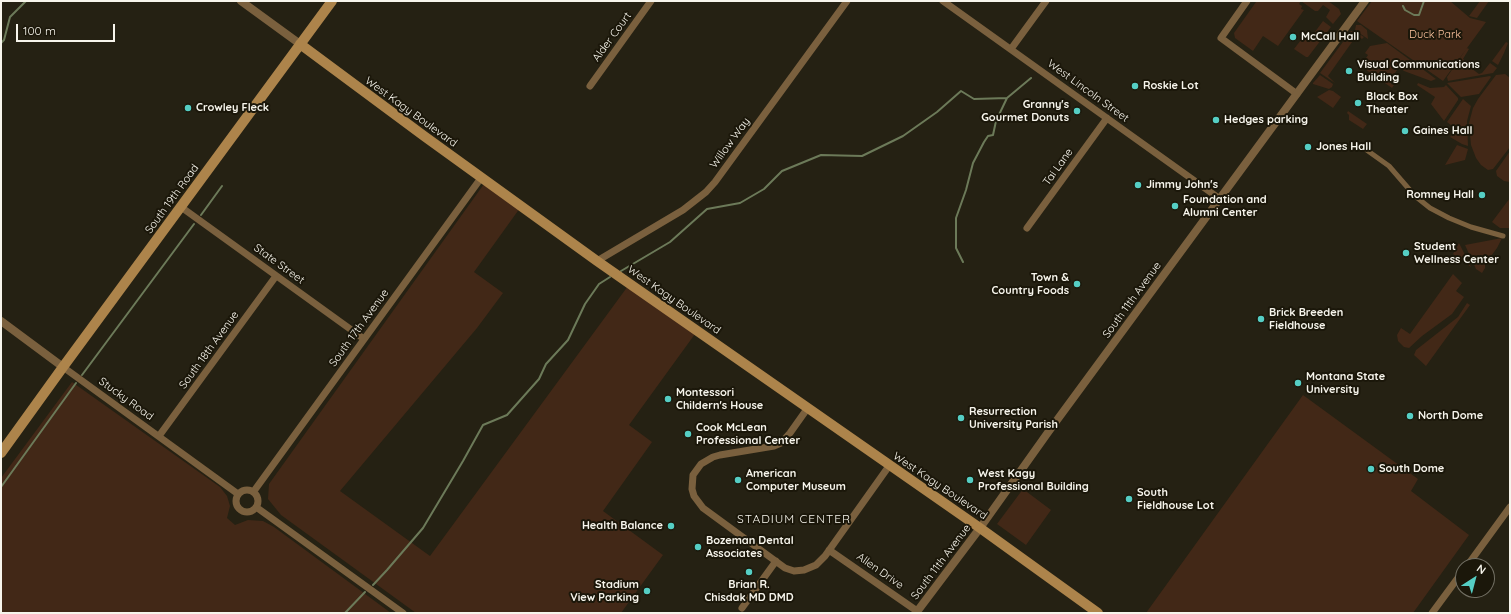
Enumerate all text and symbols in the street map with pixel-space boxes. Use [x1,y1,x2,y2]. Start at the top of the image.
street label: Alder Court [590,10,634,64]
scale bar [18,16,117,42]
text: 100 m [23,23,56,38]
park label: Duck Park [1409,28,1461,42]
place label: McCall Hall [1301,30,1359,44]
marker: McCall Hall [1288,32,1298,42]
street label: West Lincoln Street [1045,57,1131,125]
place label: Visual Communications Building [1357,58,1480,84]
marker: Visual Communications Building [1344,66,1354,76]
street label: West Kagy Boulevard [362,74,460,150]
place label: Roskie Lot [1143,79,1199,93]
marker: Roskie Lot [1130,81,1140,91]
place label: Black Box Theater [1366,90,1418,116]
place label: Granny's Gourmet Donuts [981,98,1069,124]
marker: Black Box Theater [1353,98,1363,108]
place label: Crowley Fleck [196,101,269,115]
marker: Crowley Fleck [183,103,193,113]
marker: Granny's Gourmet Donuts [1072,106,1082,116]
place label: Hedges parking [1224,113,1308,127]
street label: Willow Way [707,115,753,171]
marker: Hedges parking [1211,115,1221,125]
place label: Gaines Hall [1413,124,1472,138]
marker: Gaines Hall [1400,126,1410,136]
place label: Jones Hall [1316,140,1371,154]
marker: Jones Hall [1303,142,1313,152]
street label: Tai Lane [1040,146,1076,188]
street label: South 19th Road [142,162,202,236]
place label: Jimmy John's [1146,178,1218,192]
marker: Jimmy John's [1133,180,1143,190]
place label: Romney Hall [1406,188,1474,202]
marker: Romney Hall [1477,190,1487,200]
place label: Foundation and Alumni Center [1183,193,1267,219]
marker: Foundation and Alumni Center [1170,201,1180,211]
place label: Student Wellness Center [1414,240,1499,266]
street label: State Street [251,241,307,287]
marker: Student Wellness Center [1401,248,1411,258]
street label: South 11th Avenue [1100,259,1164,341]
street label: West Kagy Boulevard [625,263,723,337]
place label: Town & Country Foods [991,271,1069,297]
marker: Town & Country Foods [1072,279,1082,289]
street label: South 17th Avenue [327,287,391,369]
place label: Brick Breeden Fieldhouse [1269,306,1343,332]
street label: South 18th Avenue [176,309,242,391]
marker: Brick Breeden Fieldhouse [1256,314,1266,324]
place label: Montana State University [1306,370,1385,396]
street label: Stucky Road [96,375,156,423]
marker: Montana State University [1293,378,1303,388]
place label: Montessori Childern's House [676,386,763,412]
marker: Montessori Childern's House [663,394,673,404]
place label: Resurrection University Parish [969,405,1058,431]
place label: North Dome [1418,409,1483,423]
marker: North Dome [1405,411,1415,421]
marker: Resurrection University Parish [956,413,966,423]
place label: Cook McLean Professional Center [696,421,800,447]
marker: Cook McLean Professional Center [683,429,693,439]
street label: West Kagy Boulevard [890,450,990,522]
place label: South Dome [1379,462,1444,476]
marker: South Dome [1366,464,1376,474]
place label: American Computer Museum [746,467,846,493]
place label: West Kagy Professional Building [978,467,1089,493]
marker: American Computer Museum [733,475,743,485]
marker: West Kagy Professional Building [965,475,975,485]
place label: South Fieldhouse Lot [1137,486,1214,512]
marker: South Fieldhouse Lot [1124,494,1134,504]
district label: STADIUM CENTER [737,512,851,526]
place label: Health Balance [582,519,663,533]
marker: Health Balance [666,521,676,531]
street label: South 11th Avenue [908,522,974,602]
place label: Bozeman Dental Associates [706,534,794,560]
marker: Bozeman Dental Associates [693,542,703,552]
street label: Allen Drive [854,550,906,592]
north arrow [1455,558,1495,598]
text: N [1474,561,1489,577]
marker: Brian R. Chisdak MD DMD [744,567,754,577]
place label: Stadium View Parking [570,578,639,604]
place label: Brian R. Chisdak MD DMD [704,578,794,604]
marker: Stadium View Parking [642,586,652,596]

